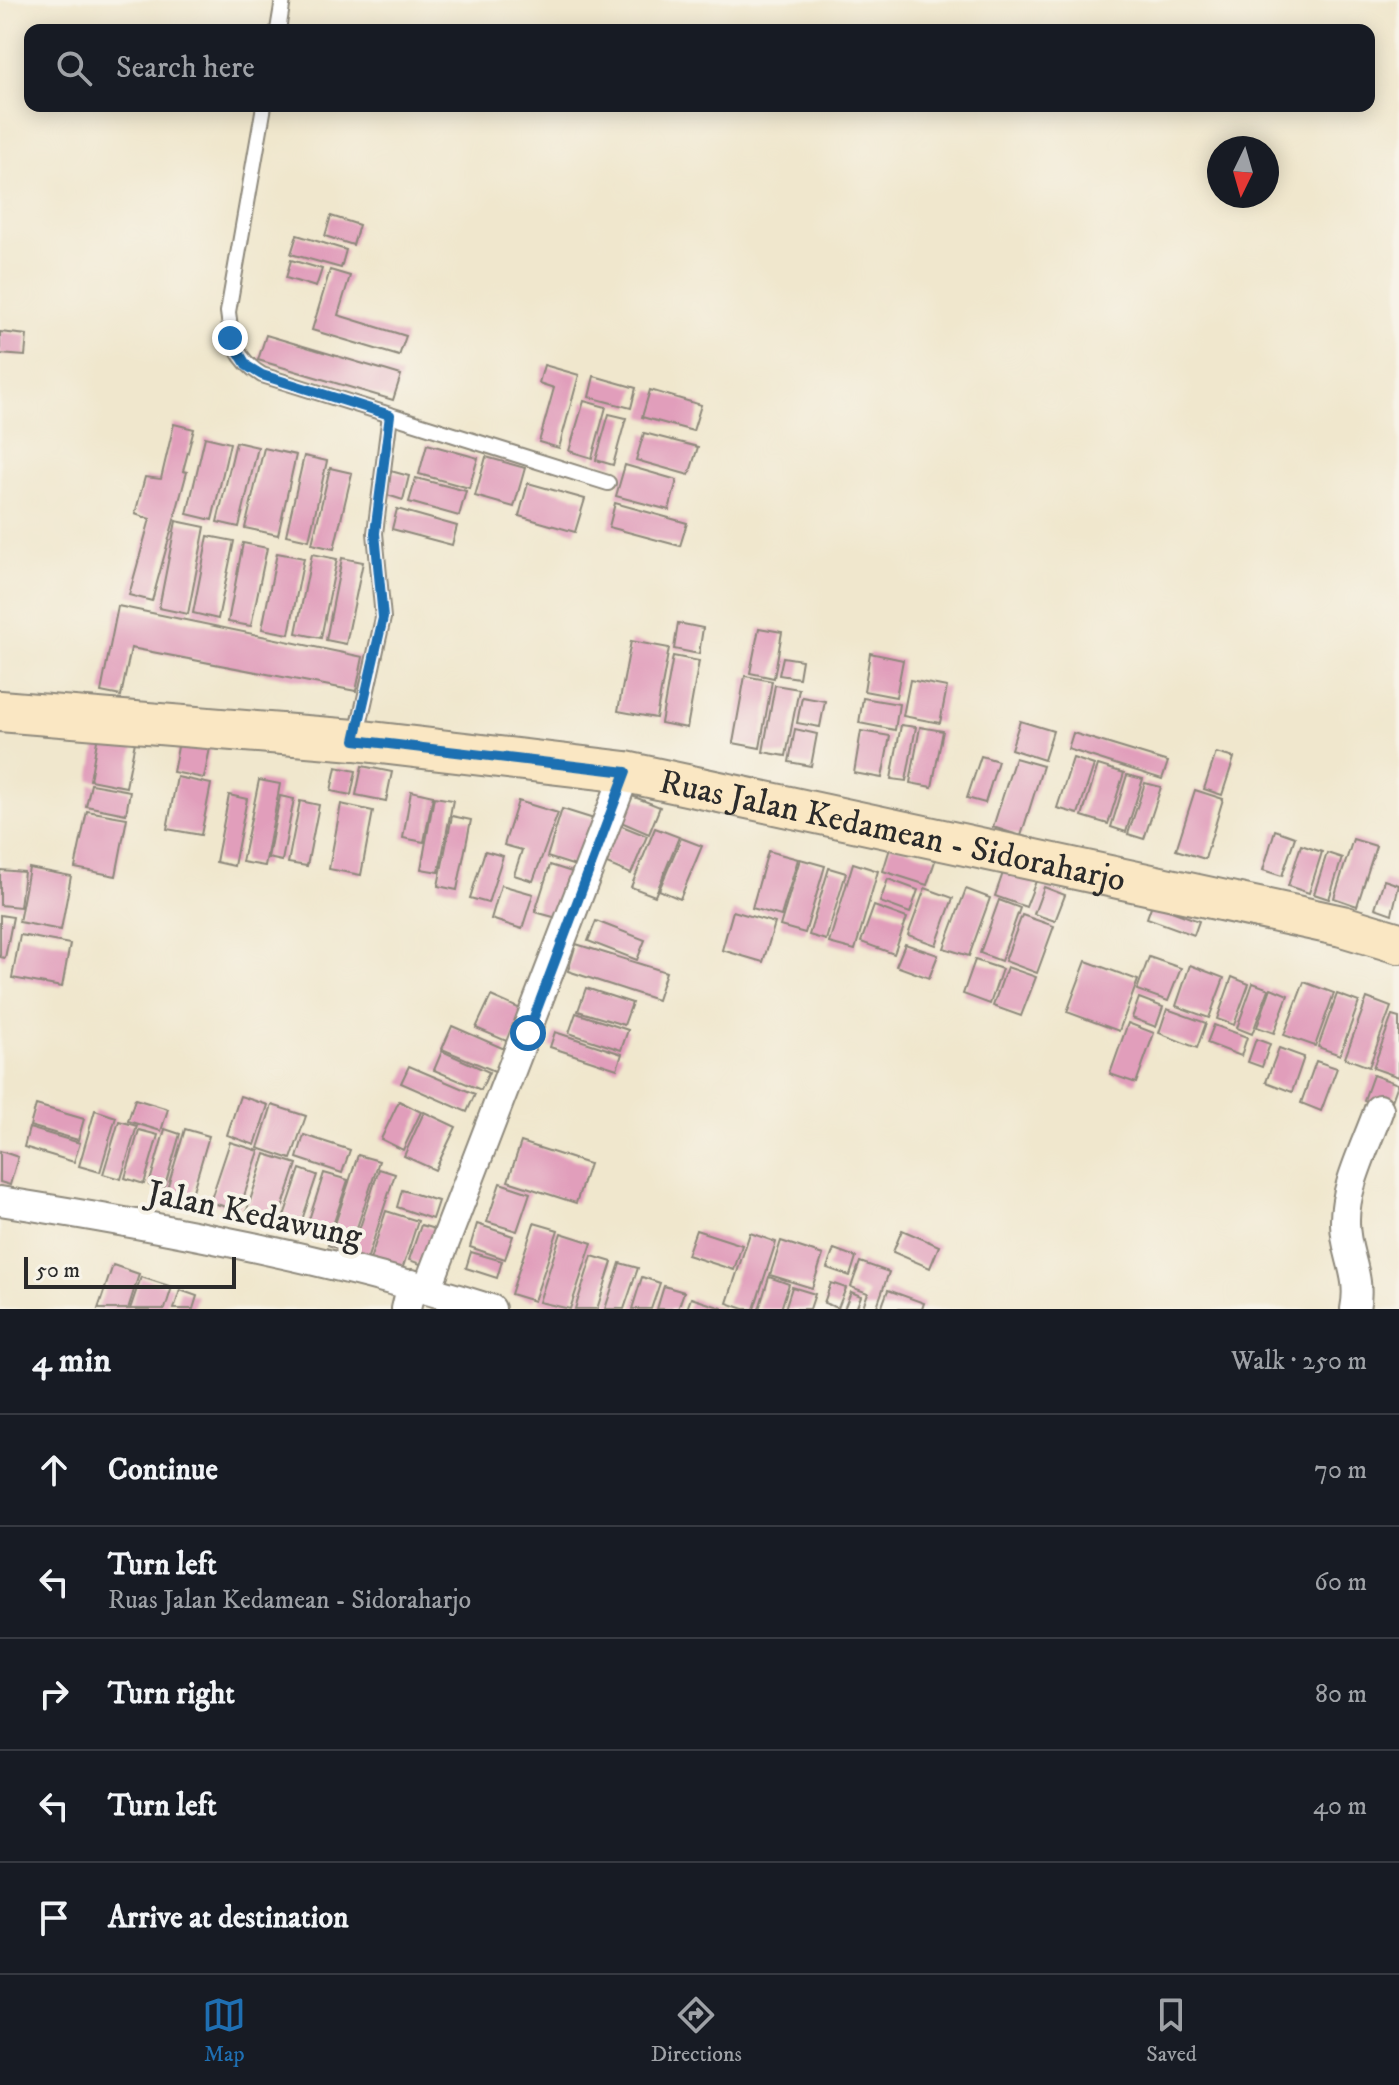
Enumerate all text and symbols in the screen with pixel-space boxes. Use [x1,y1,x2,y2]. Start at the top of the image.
search box [24,24,1375,112]
icon: search [52,46,96,90]
text: Search here [116,50,255,87]
north arrow [1207,136,1279,208]
route end [212,320,248,356]
street label: Ruas Jalan Kedamean - Sidoraharjo [656,761,1129,902]
route start [510,1015,546,1051]
street label: Jalan Kedawung [140,1171,366,1258]
scale bar [24,1253,236,1289]
text: 50 m [36,1257,80,1284]
text: 4 min [32,1340,111,1382]
text: Walk · 250 m [1231,1345,1367,1378]
icon: ahead [32,1448,76,1492]
text: Continue [108,1452,218,1489]
text: 70 m [1314,1454,1367,1487]
text: Turn left [108,1547,217,1584]
icon: left [32,1560,76,1604]
text: 60 m [1314,1566,1367,1599]
text: Ruas Jalan Kedamean - Sidoraharjo [108,1584,471,1617]
icon: right [32,1672,76,1716]
text: Turn right [108,1676,235,1713]
text: 80 m [1315,1678,1367,1711]
icon: left [32,1784,76,1828]
text: Turn left [108,1788,217,1825]
text: 40 m [1313,1790,1367,1823]
icon: arrive [32,1896,76,1940]
text: Arrive at destination [108,1900,349,1937]
tab: Map [202,1993,246,2068]
tab: Directions [651,1993,742,2068]
tab: Saved [1146,1993,1197,2068]

